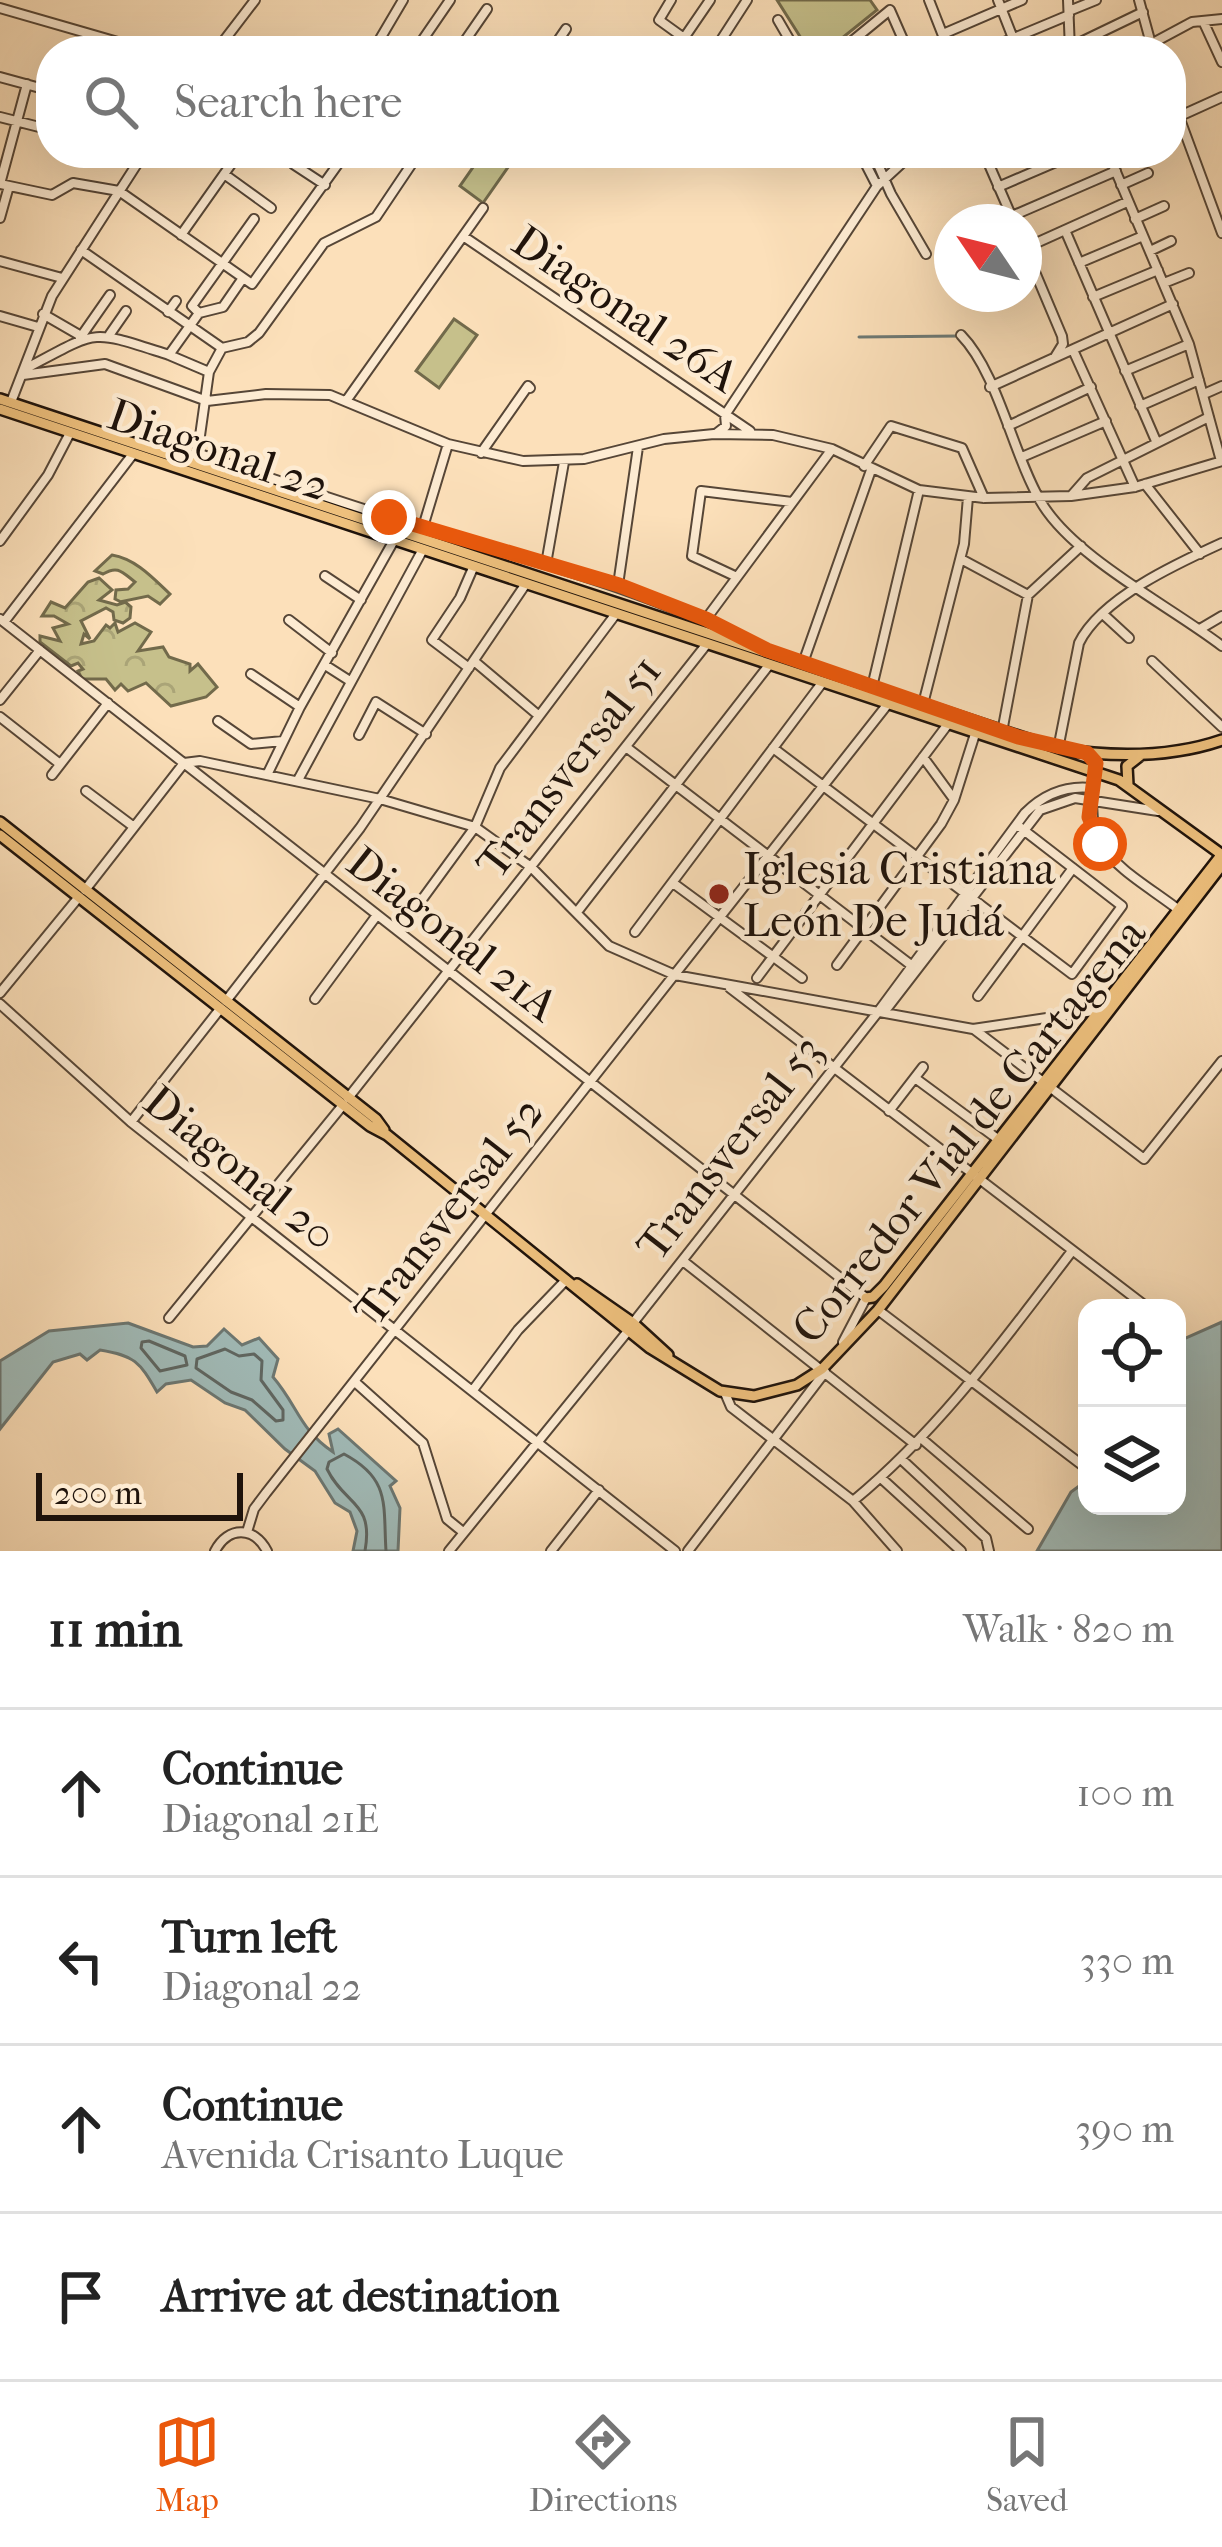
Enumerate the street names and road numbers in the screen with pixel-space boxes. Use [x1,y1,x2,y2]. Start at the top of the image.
street label: Diagonal 26A [502,214,749,405]
street label: Diagonal 22 [101,388,336,513]
street label: Transversal 51 [466,645,673,889]
street label: Diagonal 21A [336,836,568,1033]
street label: Corredor Vial de Cartagena [781,907,1158,1354]
street label: Transversal 53 [626,1025,834,1271]
street label: Diagonal 20 [133,1075,347,1262]
street label: Transversal 52 [344,1086,555,1336]

